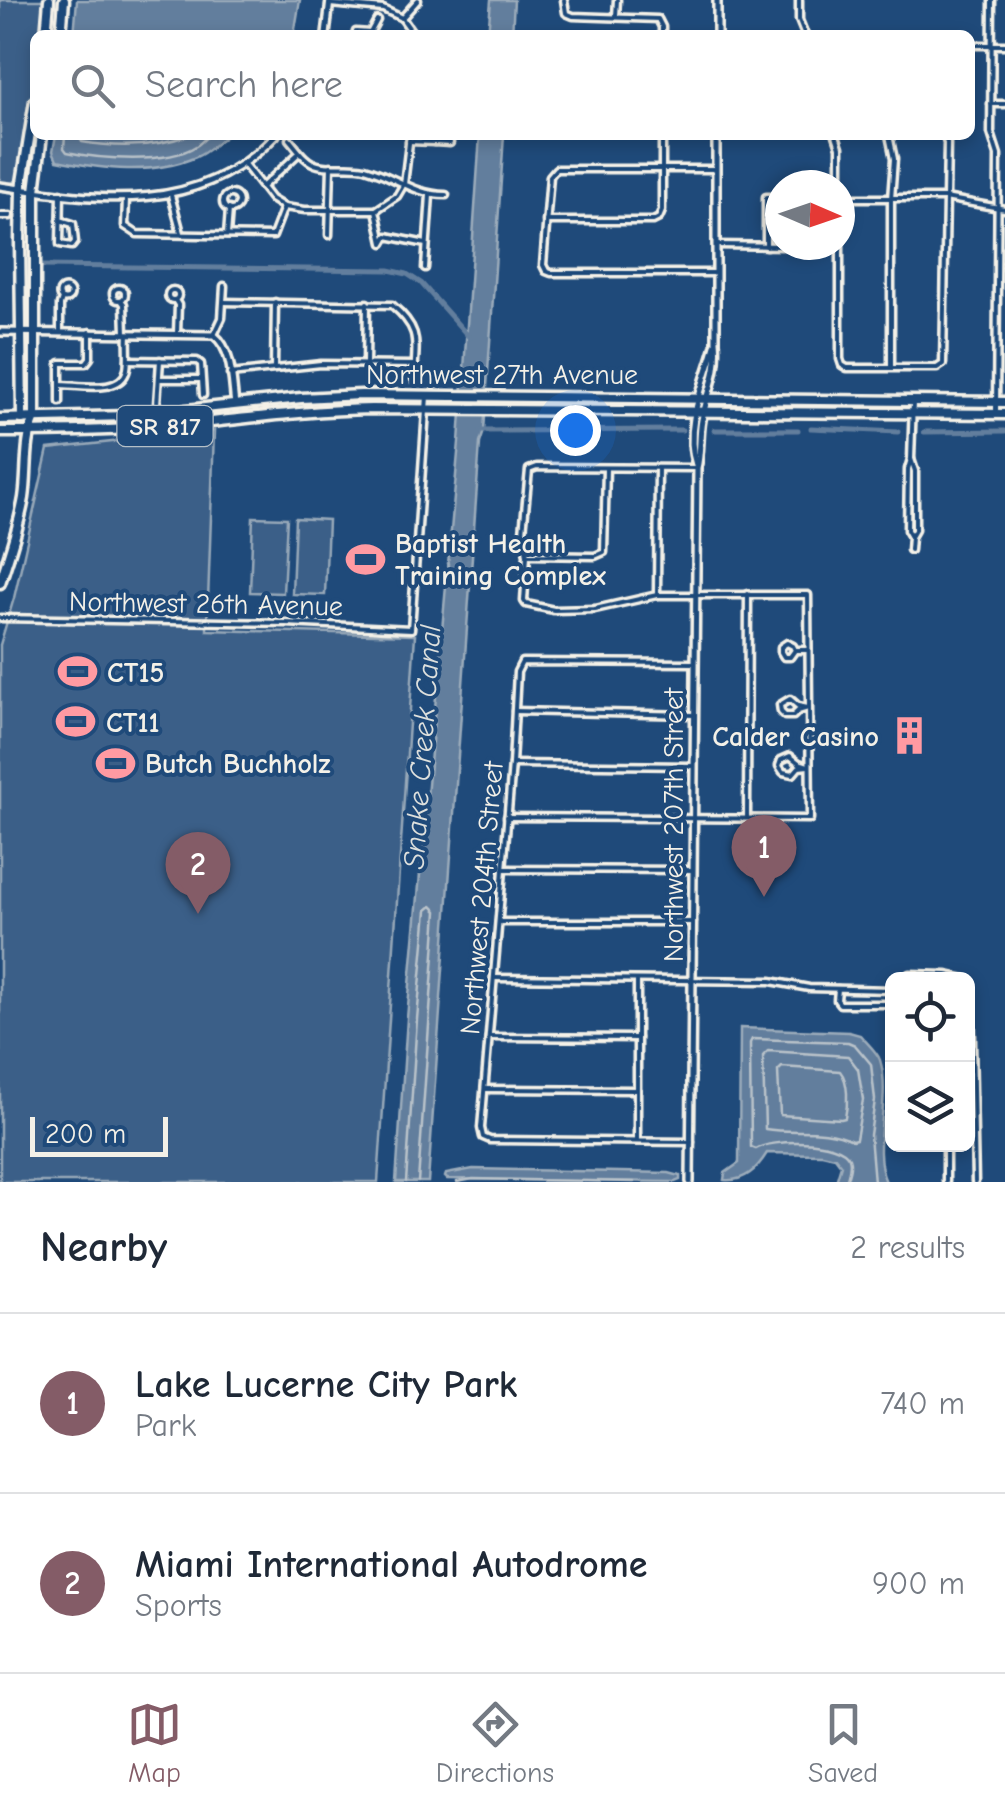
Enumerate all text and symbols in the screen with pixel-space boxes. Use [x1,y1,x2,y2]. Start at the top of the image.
search box [30,30,975,140]
icon: search [65,58,120,113]
text: Search here [145,63,343,107]
north arrow [765,170,855,260]
street label: Northwest 27th Avenue [366,359,638,391]
your location [550,405,601,456]
road number: SR 817 [118,406,212,446]
place label: Baptist Health Training Complex [395,528,606,592]
sports icon: Baptist Health Training Complex [344,538,386,580]
street label: Northwest 26th Avenue [69,586,343,622]
water label: Snake Creek Canal [397,623,449,870]
sports icon: CT15 [56,651,98,693]
place label: CT15 [107,657,164,689]
street label: Northwest 207th Street [658,687,690,962]
sports icon: CT11 [55,701,97,743]
place label: CT11 [106,707,160,739]
building icon: Calder Casino [888,715,930,757]
place label: Calder Casino [712,721,879,753]
sports icon: Butch Buchholz [94,742,136,784]
place label: Butch Buchholz [145,748,330,780]
street label: Northwest 204th Street [454,759,510,1036]
pin: 1 [732,814,796,897]
pin: 2 [166,832,230,914]
map controls [885,972,975,1152]
button: locate [885,972,975,1062]
button: layers [885,1062,975,1152]
scale bar [30,1112,168,1156]
text: 200 m [45,1118,126,1150]
text: Nearby [40,1223,167,1272]
text: 2 results [850,1229,965,1266]
text: Lake Lucerne City Park [135,1363,517,1407]
text: 1 [66,1385,79,1422]
text: 740 m [880,1385,965,1422]
text: Park [135,1407,196,1444]
text: Miami International Autodrome [135,1543,647,1587]
text: 2 [65,1565,80,1602]
text: 900 m [872,1565,965,1602]
text: Sports [135,1587,222,1624]
tab: Map [127,1697,182,1789]
tab: Directions [436,1697,554,1789]
tab: Saved [808,1697,878,1789]

